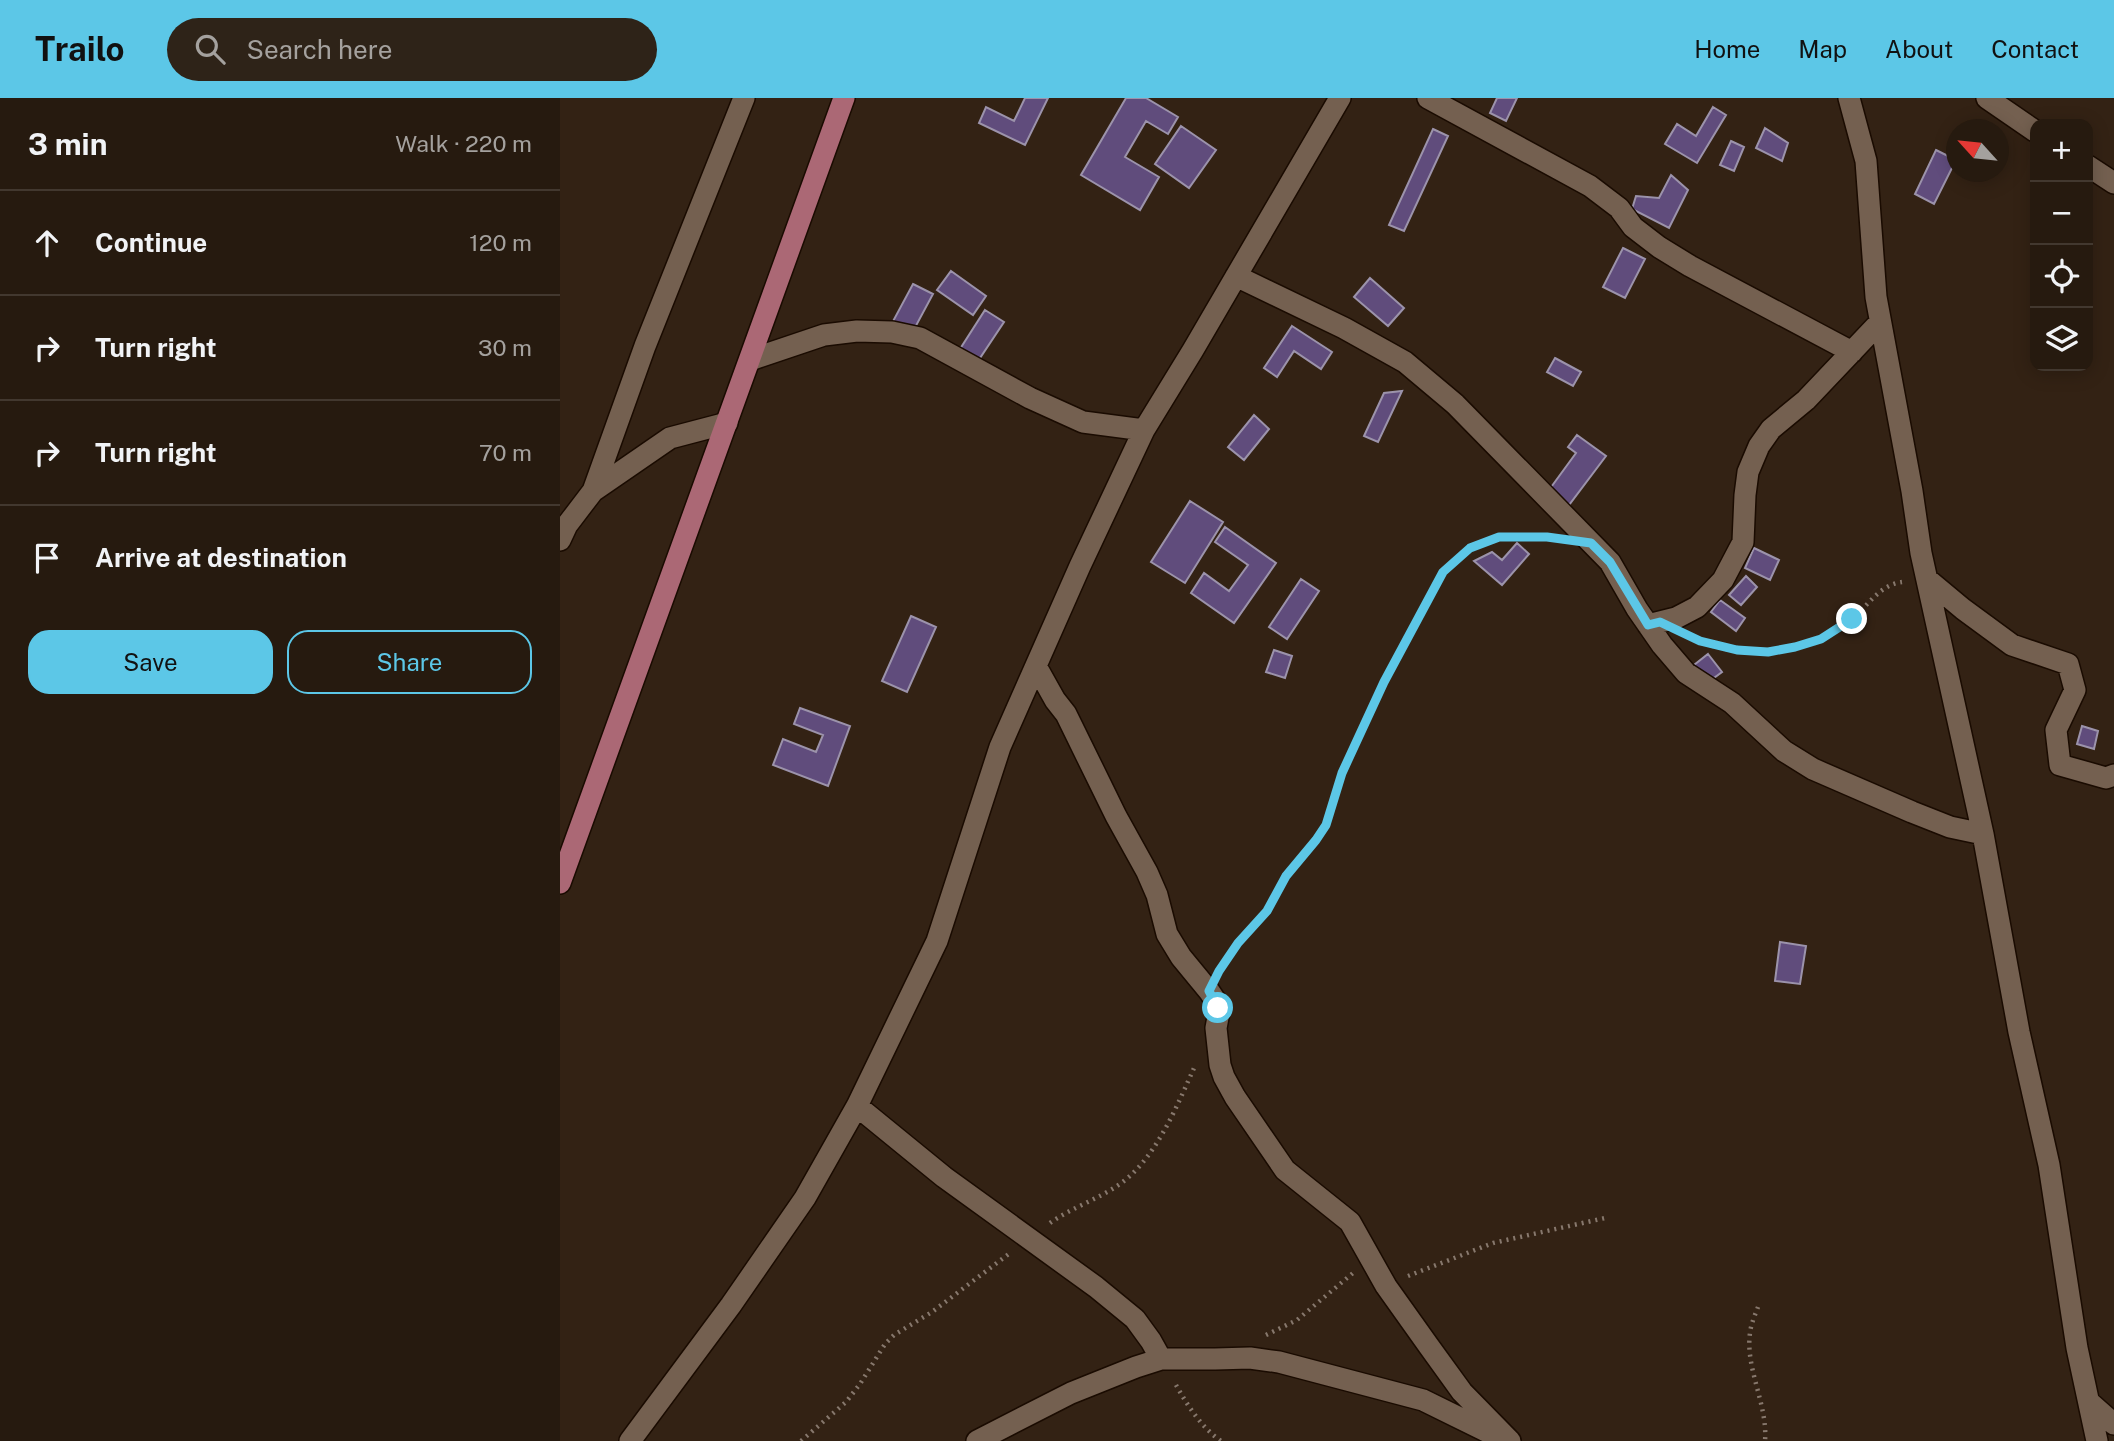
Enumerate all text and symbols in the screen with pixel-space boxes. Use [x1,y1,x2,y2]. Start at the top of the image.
search box [167,18,657,81]
text: Trailo [35,30,125,68]
icon: search [191,30,229,68]
text: Search here [247,34,392,65]
text: Home [1694,35,1760,63]
text: Map [1798,35,1847,63]
text: About [1885,35,1953,63]
text: Contact [1991,35,2079,63]
north arrow [1946,119,2009,182]
map controls [2030,119,2093,371]
button: + [2030,119,2093,182]
text: 3 min [28,126,107,162]
text: Walk · 220 m [395,130,532,157]
button: − [2030,182,2093,245]
icon: ahead [28,224,66,262]
text: Continue [95,227,207,258]
text: 120 m [469,229,532,256]
button: locate [2030,245,2093,308]
button: layers [2030,308,2093,371]
icon: right [28,329,66,367]
text: Turn right [95,332,217,363]
text: 30 m [478,334,532,361]
icon: right [28,434,66,472]
text: Turn right [95,437,217,468]
text: 70 m [479,439,532,466]
icon: arrive [28,539,66,577]
text: Arrive at destination [95,542,347,573]
route end [1836,603,1867,634]
button: Save [28,630,273,694]
button: Share [287,630,532,694]
route start [1202,992,1233,1023]

